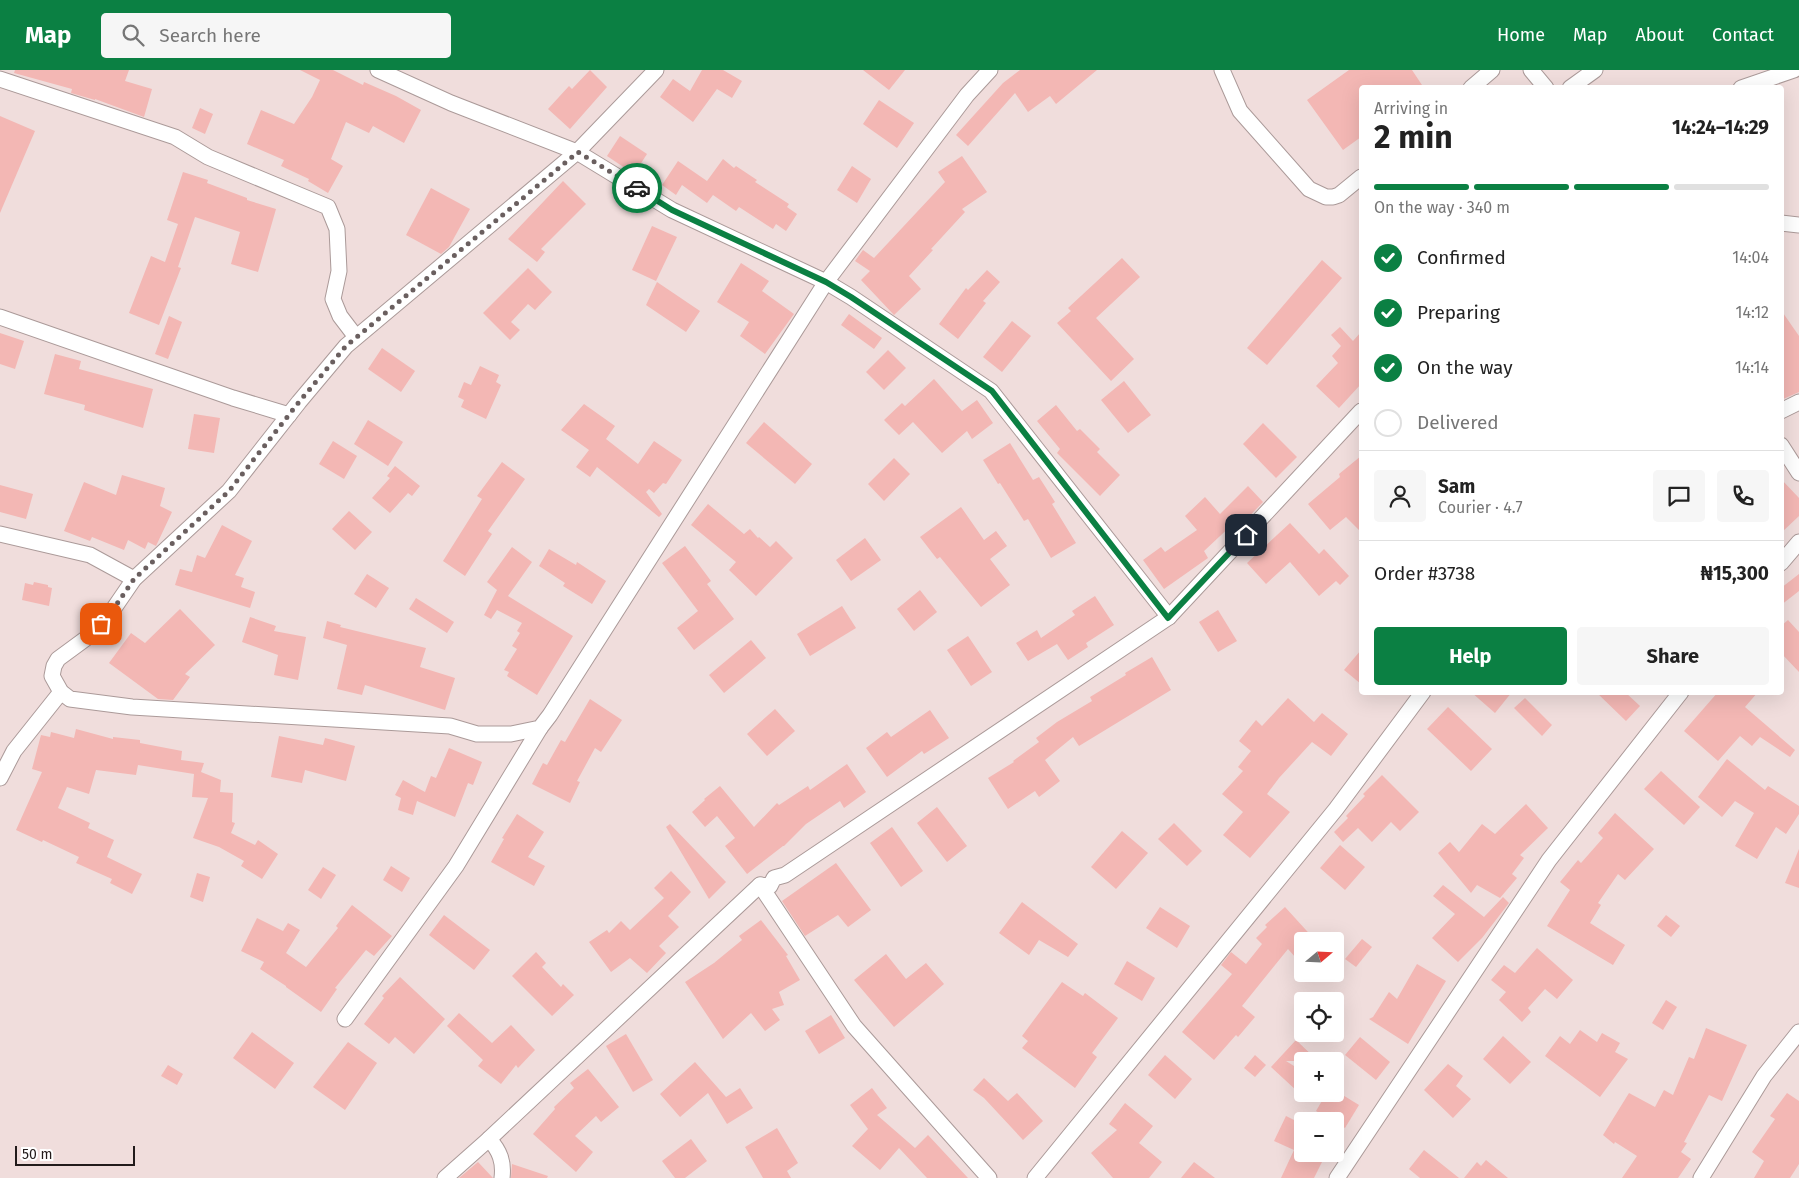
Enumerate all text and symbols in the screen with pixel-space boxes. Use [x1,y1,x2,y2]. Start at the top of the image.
search box [101,13,451,58]
text: Map [25,21,71,49]
icon: search [119,21,147,49]
text: Search here [159,24,261,47]
text: Home [1497,24,1545,46]
text: Map [1573,24,1607,46]
text: About [1635,24,1684,46]
text: Contact [1712,24,1774,46]
text: Arriving in [1374,99,1448,118]
text: 14:24–14:29 [1672,116,1769,139]
text: 2 min [1374,118,1453,156]
courier [612,163,662,213]
icon: car [623,174,651,202]
text: On the way · 340 m [1374,198,1510,217]
icon: check [1374,244,1402,272]
text: Confirmed [1417,246,1506,269]
text: 14:04 [1732,248,1769,267]
icon: check [1374,299,1402,327]
text: Preparing [1417,301,1500,324]
text: 14:12 [1736,303,1769,322]
icon: check [1374,354,1402,382]
text: On the way [1417,356,1513,379]
text: 14:14 [1735,358,1769,377]
text: Delivered [1417,411,1499,434]
button: person [1374,470,1426,522]
button: chat [1653,470,1705,522]
button: phone [1717,470,1769,522]
text: Sam [1438,475,1475,498]
text: Courier · 4.7 [1438,498,1523,517]
pin [1225,514,1267,556]
icon: home [1232,521,1260,549]
text: Order #3738 [1374,562,1475,585]
text: ₦15,300 [1701,562,1769,585]
pin [80,603,122,645]
icon: bag [87,610,115,638]
button: Help [1374,627,1567,685]
button: Share [1577,627,1769,685]
north arrow [1294,932,1344,982]
map controls [1294,932,1344,1162]
button: locate [1294,992,1344,1042]
button: + [1294,1052,1344,1102]
button: − [1294,1112,1344,1162]
scale bar [15,1143,135,1166]
text: 50 m [22,1146,53,1163]

